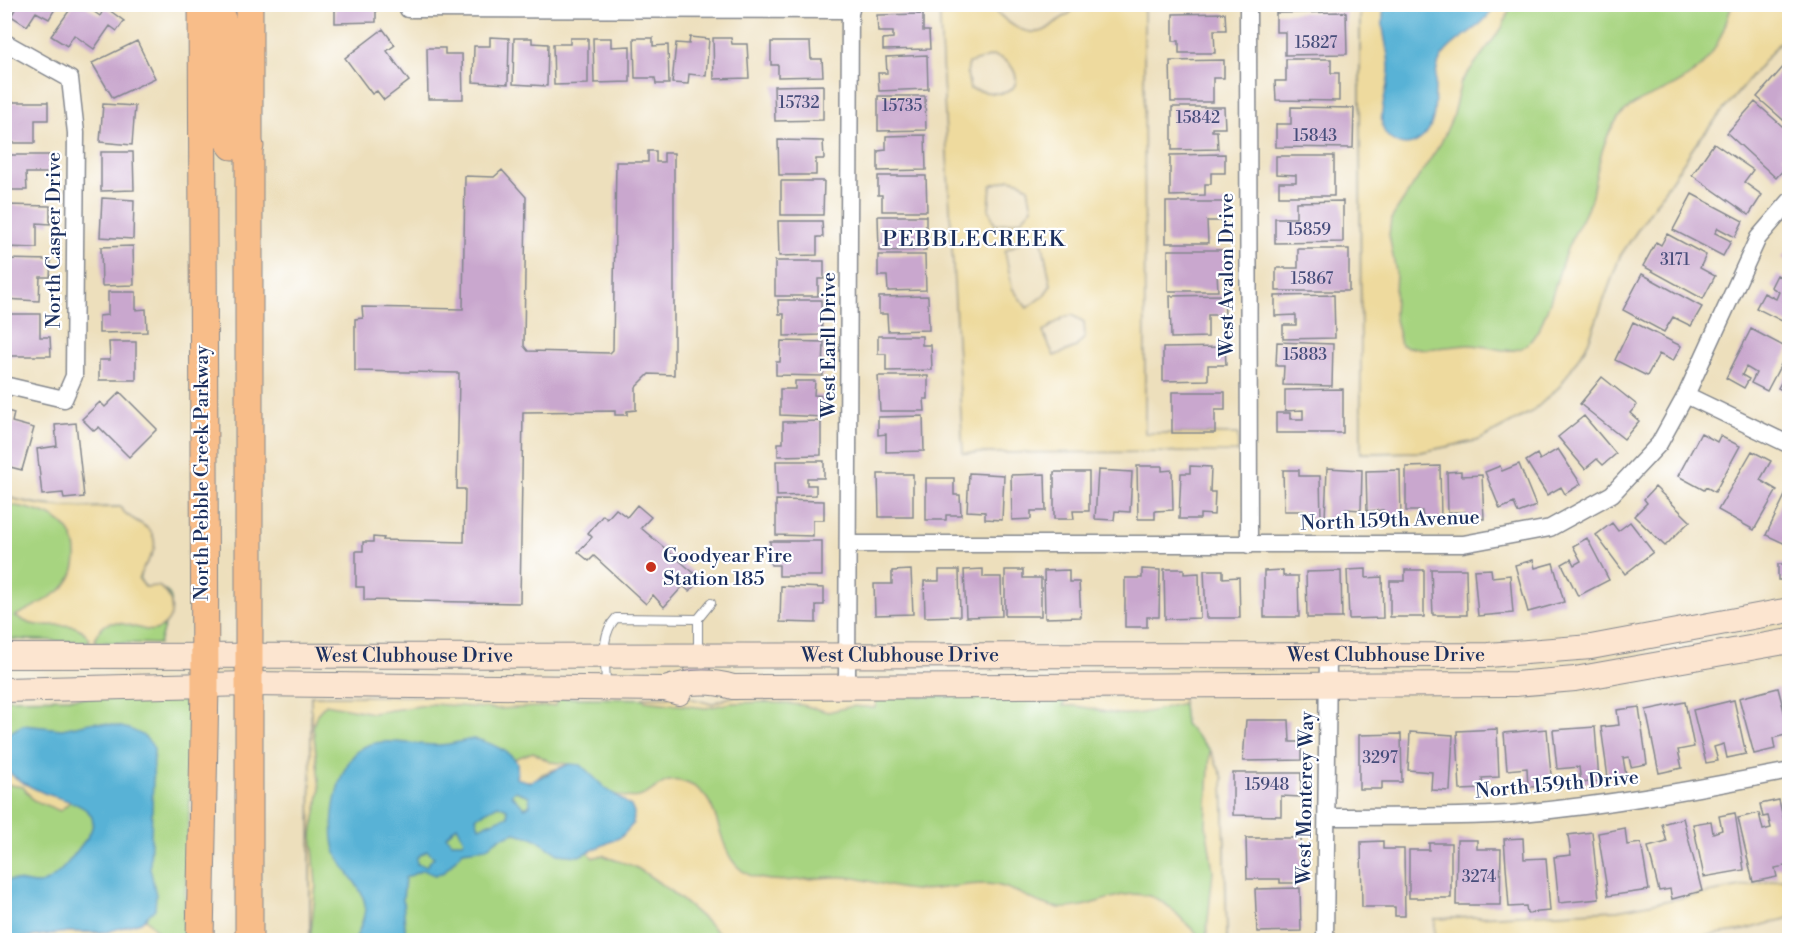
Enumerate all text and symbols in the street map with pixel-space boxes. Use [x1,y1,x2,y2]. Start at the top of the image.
house number: 15827 [1295,33,1337,53]
house number: 15732 [778,93,820,113]
house number: 15735 [882,96,923,116]
house number: 15842 [1176,108,1220,128]
house number: 15843 [1293,126,1337,146]
street label: North Casper Drive [42,152,67,328]
street label: West Avalon Drive [1215,193,1240,358]
house number: 15859 [1287,220,1331,240]
district label: PEBBLECREEK [882,226,1066,253]
house number: 3171 [1660,250,1690,270]
house number: 15867 [1291,269,1333,289]
street label: West Earll Drive [817,272,842,419]
street label: North Pebble Creek Parkway [190,345,215,601]
house number: 15883 [1283,345,1327,365]
street label: North 159th Avenue [1300,505,1480,537]
place label: Goodyear Fire Station 185 [663,544,792,592]
marker: Goodyear Fire Station 185 [644,560,658,574]
street label: West Clubhouse Drive [314,643,513,668]
street label: West Clubhouse Drive [800,643,999,668]
street label: West Clubhouse Drive [1286,643,1485,668]
street label: West Monterey Way [1292,711,1320,886]
house number: 3297 [1362,748,1398,768]
street label: North 159th Drive [1474,765,1640,805]
house number: 15948 [1245,775,1290,795]
house number: 3274 [1462,867,1497,887]

